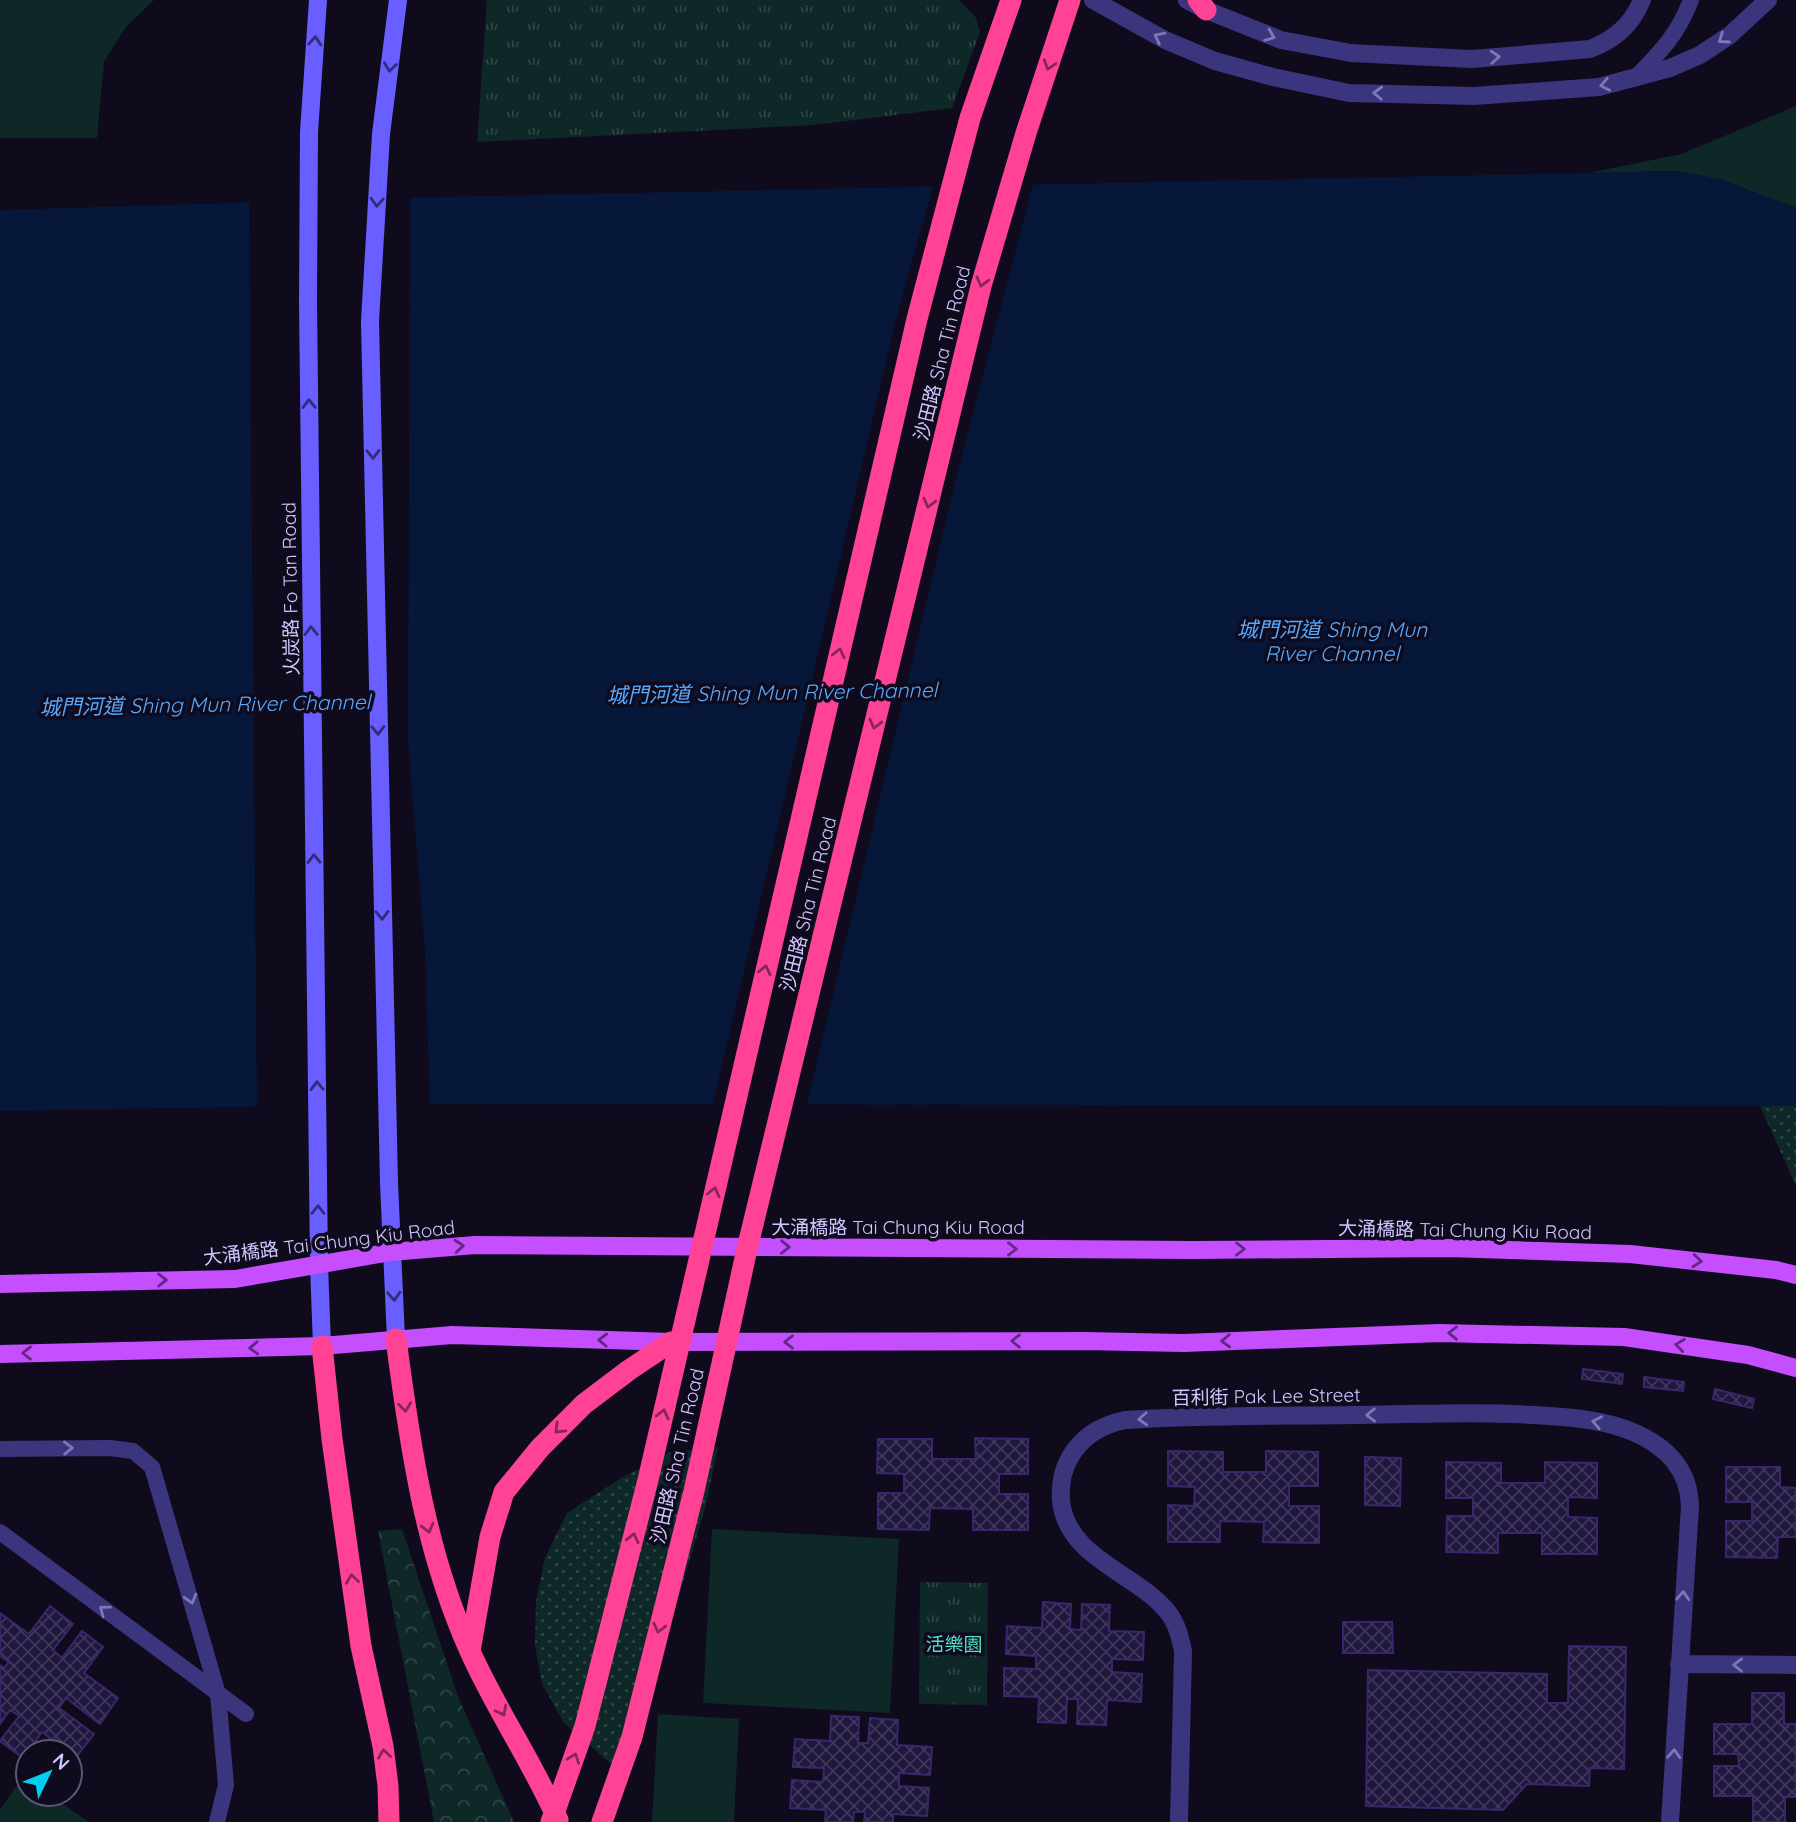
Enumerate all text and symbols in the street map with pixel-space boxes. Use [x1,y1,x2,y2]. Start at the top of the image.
one-way arrow [1263,27,1275,41]
one-way arrow [1154,31,1166,45]
one-way arrow [1718,31,1731,44]
one-way arrow [307,36,322,47]
one-way arrow [1490,50,1501,65]
one-way arrow [1042,58,1057,70]
one-way arrow [382,61,397,73]
one-way arrow [1599,77,1611,92]
one-way arrow [1372,86,1383,101]
one-way arrow [370,197,385,208]
street label: 沙田路 Sha Tin Road [909,263,975,443]
one-way arrow [976,276,990,288]
one-way arrow [301,398,317,408]
one-way arrow [365,449,380,460]
one-way arrow [922,497,937,509]
street label: 火炭路 Fo Tan Road [276,502,304,676]
water label: 城門河道 Shing Mun River Channel [1237,616,1428,666]
one-way arrow [304,625,319,636]
one-way arrow [831,647,845,659]
water label: 城門河道 Shing Mun River Channel [606,676,940,708]
water label: 城門河道 Shing Mun River Channel [39,688,373,720]
one-way arrow [869,718,883,730]
one-way arrow [370,725,386,736]
street label: 沙田路 Sha Tin Road [775,814,841,994]
one-way arrow [306,853,322,863]
one-way arrow [375,910,390,921]
one-way arrow [757,964,771,976]
one-way arrow [309,1080,325,1091]
one-way arrow [705,1186,720,1198]
one-way arrow [310,1204,326,1214]
street label: 大涌橋路 Tai Chung Kiu Road [202,1215,456,1269]
street label: 大涌橋路 Tai Chung Kiu Road [771,1215,1025,1239]
street label: 大涌橋路 Tai Chung Kiu Road [1338,1216,1592,1244]
one-way arrow [454,1239,465,1254]
one-way arrow [780,1239,791,1255]
one-way arrow [1008,1241,1018,1257]
one-way arrow [1235,1241,1246,1257]
one-way arrow [1692,1254,1703,1269]
one-way arrow [157,1273,168,1288]
one-way arrow [386,1290,401,1301]
one-way arrow [1448,1325,1458,1341]
one-way arrow [597,1332,608,1347]
one-way arrow [1010,1333,1021,1349]
one-way arrow [783,1334,793,1350]
one-way arrow [1220,1334,1231,1349]
one-way arrow [1674,1338,1686,1353]
one-way arrow [248,1340,259,1355]
one-way arrow [21,1346,32,1361]
street label: 沙田路 Sha Tin Road [645,1366,709,1546]
street label: 百利街 Pak Lee Street [1171,1382,1361,1410]
one-way arrow [397,1401,412,1413]
one-way arrow [1365,1407,1376,1422]
one-way arrow [655,1408,670,1420]
one-way arrow [1137,1412,1148,1427]
one-way arrow [1591,1415,1603,1430]
one-way arrow [555,1420,568,1433]
one-way arrow [63,1441,74,1456]
one-way arrow [420,1522,434,1534]
one-way arrow [625,1532,640,1544]
one-way arrow [344,1573,359,1585]
one-way arrow [1675,1590,1690,1601]
one-way arrow [183,1593,197,1605]
one-way arrow [99,1605,112,1618]
one-way arrow [653,1622,667,1634]
park label: 活樂園 [925,1632,983,1656]
one-way arrow [1732,1657,1743,1672]
one-way arrow [493,1704,507,1716]
north arrow [14,1738,84,1808]
text: N [48,1748,75,1775]
one-way arrow [376,1748,391,1760]
one-way arrow [1666,1748,1681,1759]
one-way arrow [566,1752,580,1764]

